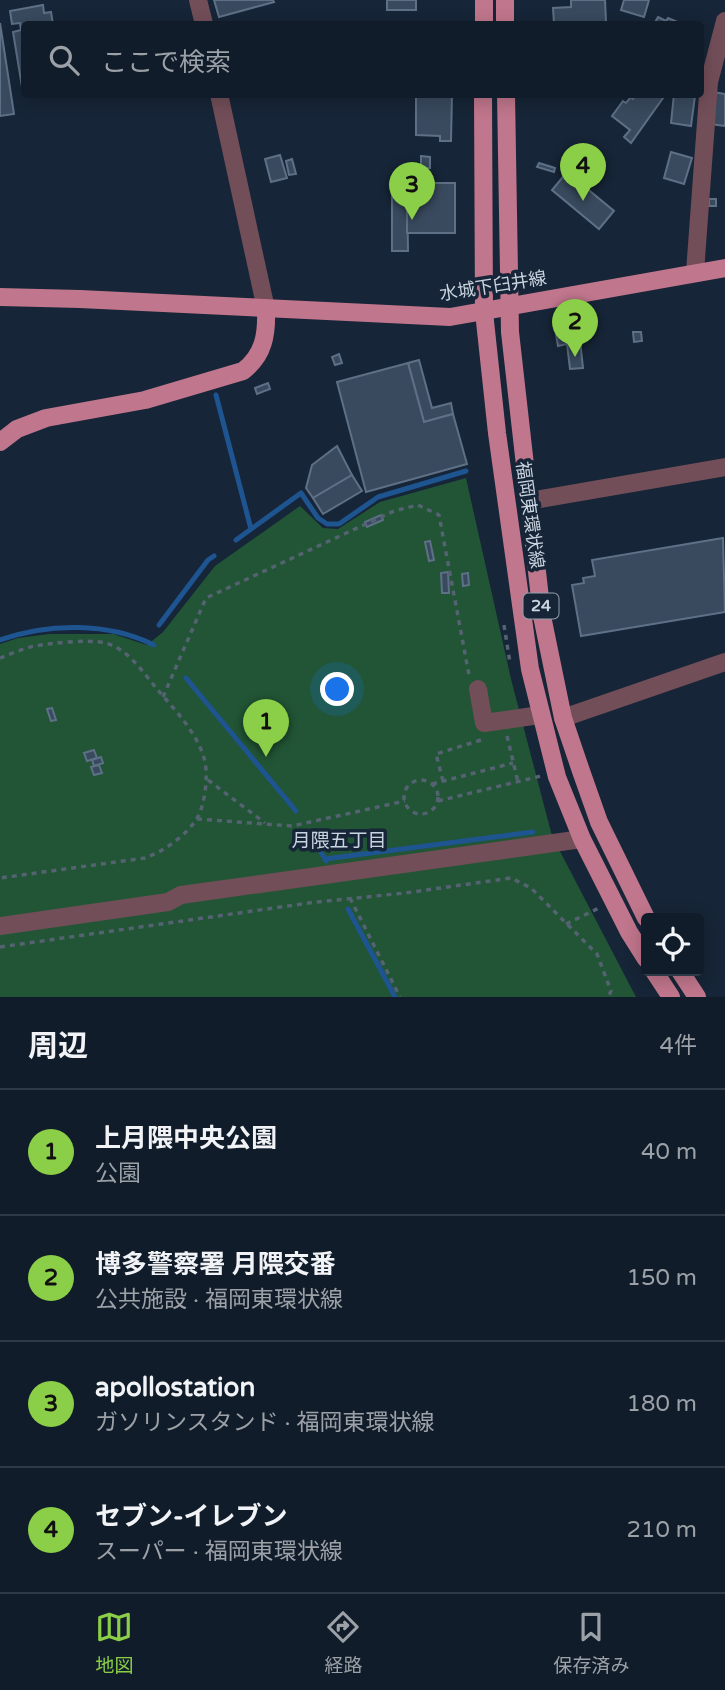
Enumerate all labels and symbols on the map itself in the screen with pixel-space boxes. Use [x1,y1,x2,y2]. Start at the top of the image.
pin: 4 [560,143,606,201]
pin: 3 [389,162,435,220]
street label: 水城下臼井線 [438,267,548,305]
pin: 2 [552,299,598,357]
street label: 福岡東環状線 [512,460,548,570]
road number: 24 [524,594,558,618]
your location [320,672,354,706]
pin: 1 [243,699,289,757]
district label: 月隈五丁目 [291,830,387,852]

